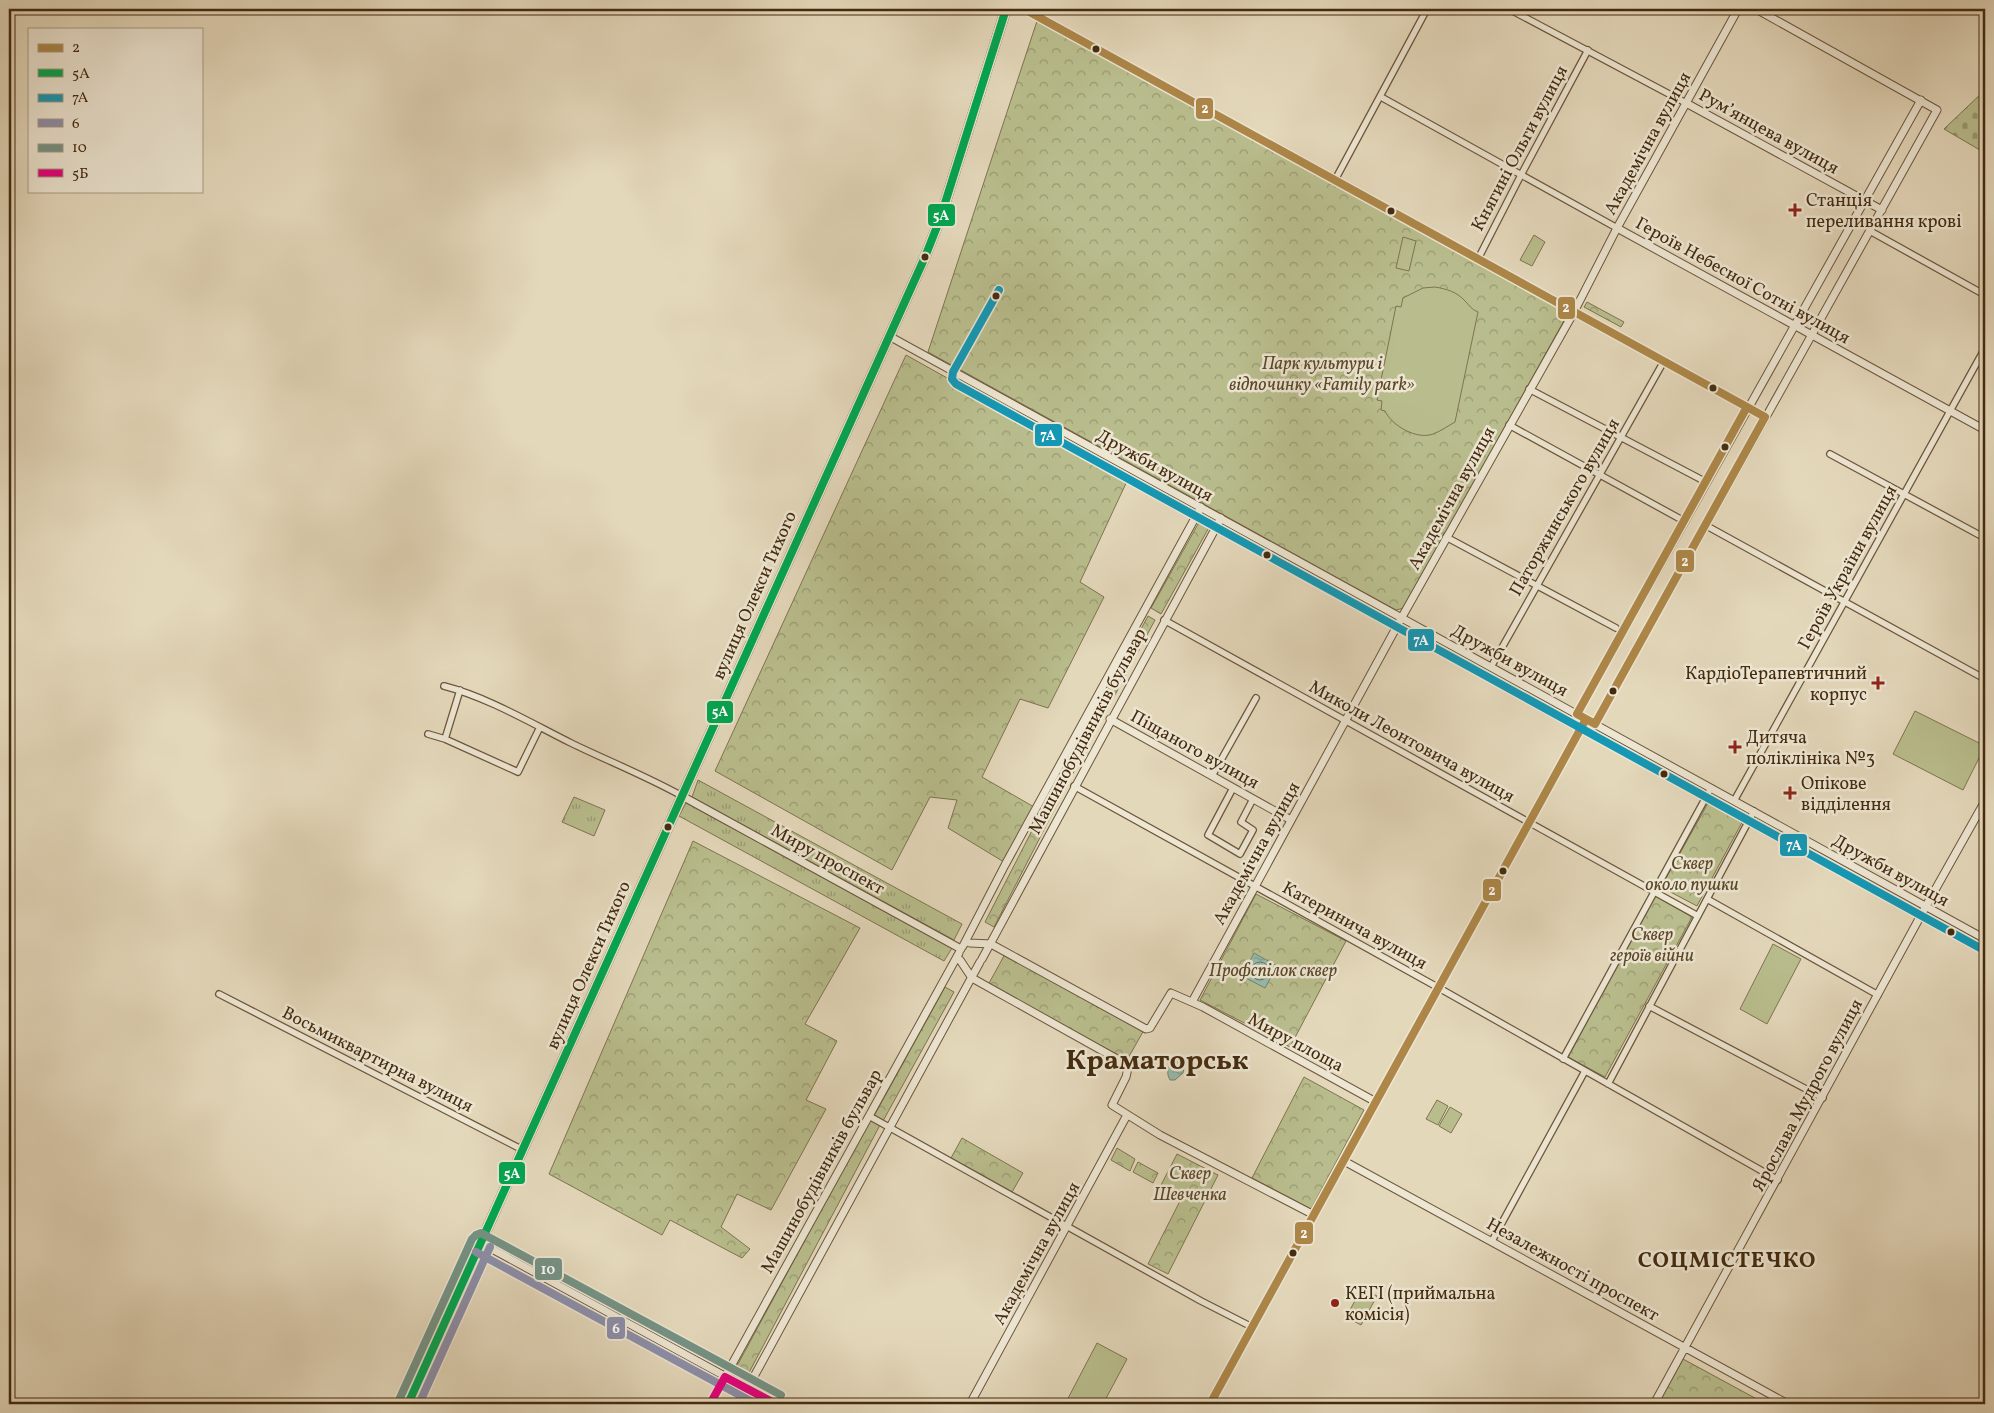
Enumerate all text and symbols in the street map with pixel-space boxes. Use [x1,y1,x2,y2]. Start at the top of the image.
legend [28,28,202,192]
text: 2 [72,38,80,59]
unlabelled marker [1091,44,1101,54]
street label: Княгині Ольги вулиця [1466,61,1575,236]
text: 5А [72,64,90,85]
street label: Академічна вулиця [1599,68,1698,220]
street label: Рум’янцева вулиця [1694,83,1843,181]
text: 7А [72,88,89,109]
line badge: 2 [1195,97,1214,120]
text: 2 [1201,100,1209,119]
text: 6 [72,114,80,135]
text: 10 [72,138,87,159]
text: 5Б [72,164,88,185]
place label: Станція переливання крові [1806,189,1962,235]
line badge: 5А [927,203,956,227]
marker: Станція переливання крові [1788,203,1802,217]
unlabelled marker [1386,206,1396,216]
text: 5А [933,207,949,226]
street label: Героїв Небесної Сотні вулиця [1630,212,1854,351]
unlabelled marker [920,252,930,262]
unlabelled marker [991,291,1001,301]
line badge: 2 [1557,296,1576,320]
text: 2 [1562,299,1570,318]
park label: Парк культури і відпочинку «Family park» [1229,352,1415,398]
unlabelled marker [1708,383,1718,393]
street label: Паторжинського вулиця [1504,414,1627,601]
line badge: 7А [1034,423,1063,447]
street label: Академічна вулиця [1403,423,1502,575]
street label: Дружби вулиця [1091,424,1217,509]
text: 7А [1040,427,1056,446]
unlabelled marker [1720,442,1730,452]
street label: Героїв України вулиця [1793,481,1904,655]
street label: вулиця Олекси Тихого [707,507,804,684]
line badge: 2 [1675,549,1695,573]
unlabelled marker [1262,550,1272,560]
text: 2 [1681,553,1689,572]
street label: Дружби вулиця [1446,619,1572,704]
street label: Машинобудівників бульвар [1023,624,1153,839]
line badge: 7А [1407,628,1435,652]
text: 7А [1413,632,1429,651]
place label: КардіоТерапевтичний корпус [1685,662,1867,708]
street label: Миколи Леонтовича вулиця [1304,675,1519,809]
marker: КардіоТерапевтичний корпус [1871,676,1885,690]
unlabelled marker [1608,686,1618,696]
line badge: 5А [706,700,734,724]
text: 5А [712,703,728,722]
street label: Піщаного вулиця [1125,705,1263,796]
place label: Дитяча поліклініка №3 [1746,726,1875,772]
marker: Дитяча поліклініка №3 [1728,740,1742,754]
unlabelled marker [1659,769,1669,779]
place label: Опікове відділення [1801,772,1891,818]
street label: Академічна вулиця [1208,778,1307,930]
marker: Опікове відділення [1783,786,1797,800]
street label: Миру проспект [766,819,889,902]
unlabelled marker [663,822,673,832]
street label: Дружби вулиця [1827,829,1953,914]
line badge: 7А [1779,833,1808,857]
text: 7А [1786,837,1802,856]
park label: Сквер около пушки [1645,852,1739,898]
unlabelled marker [1498,866,1508,876]
street label: Катеринича вулиця [1277,876,1431,977]
street label: вулиця Олекси Тихого [541,877,638,1054]
line badge: 2 [1482,878,1502,902]
text: 2 [1488,882,1496,901]
park label: Сквер героїв війни [1610,923,1694,969]
unlabelled marker [1946,927,1956,937]
park label: Профспілок сквер [1209,959,1338,984]
street label: Ярослава Мудрого вулиця [1747,995,1870,1196]
street label: Восьмиквартирна вулиця [277,1001,477,1119]
street label: Миру площа [1243,1008,1348,1079]
district label: Краматорськ [1066,1042,1249,1081]
street label: Машинобудівників бульвар [756,1065,889,1278]
line badge: 5А [498,1161,526,1185]
park label: Сквер Шевченка [1153,1162,1227,1208]
text: 5А [504,1165,520,1184]
street label: Академічна вулиця [988,1178,1087,1330]
street label: Незалежності проспект [1481,1212,1663,1328]
line badge: 2 [1294,1221,1314,1245]
text: 2 [1300,1225,1308,1244]
district label: СОЦМІСТЕЧКО [1638,1246,1816,1277]
unlabelled marker [1288,1248,1298,1258]
line badge: 10 [534,1257,563,1281]
text: 10 [541,1261,555,1280]
place label: КЕГІ (приймальна комісія) [1345,1282,1495,1328]
marker: КЕГІ (приймальна комісія) [1329,1297,1341,1309]
line badge: 6 [606,1316,626,1340]
text: 6 [612,1320,620,1339]

